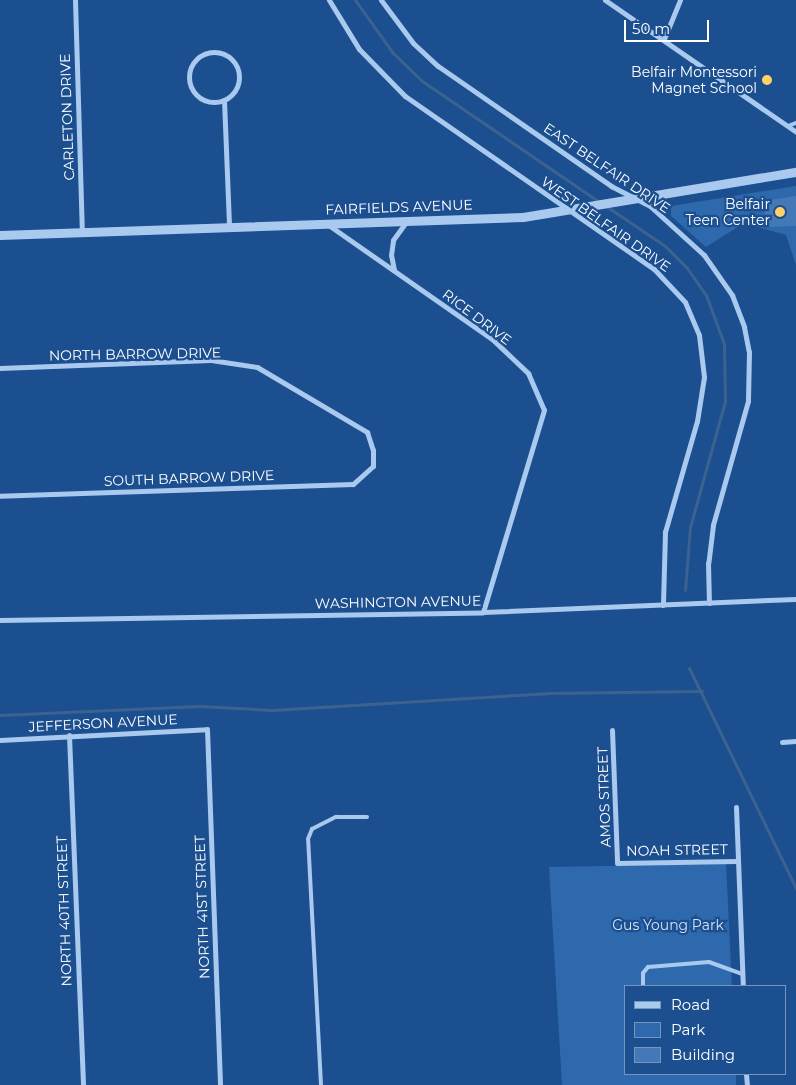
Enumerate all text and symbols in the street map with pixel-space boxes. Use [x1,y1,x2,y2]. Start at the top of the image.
scale bar [626,10,711,42]
text: 50 m [632,19,670,38]
street label: CARLETON DRIVE [56,53,78,181]
place label: Belfair Montessori Magnet School [631,64,757,96]
marker: Belfair Montessori Magnet School [761,74,773,86]
street label: EAST BELFAIR DRIVE [541,119,673,217]
street label: WEST BELFAIR DRIVE [538,173,674,275]
street label: FAIRFIELDS AVENUE [325,196,473,218]
place label: Belfair Teen Center [686,196,770,228]
marker: Belfair Teen Center [774,206,786,218]
street label: RICE DRIVE [439,286,515,348]
street label: NORTH BARROW DRIVE [49,344,221,364]
street label: SOUTH BARROW DRIVE [104,467,274,489]
street label: WASHINGTON AVENUE [315,592,481,612]
street label: JEFFERSON AVENUE [28,711,178,735]
street label: AMOS STREET [594,746,614,848]
street label: NORTH 40TH STREET [53,835,75,987]
street label: NORTH 41ST STREET [191,835,213,979]
street label: NOAH STREET [626,841,728,859]
park label: Gus Young Park [612,917,724,933]
legend [624,985,786,1075]
text: Road [671,995,710,1014]
text: Park [671,1020,705,1039]
text: Building [671,1045,735,1064]

